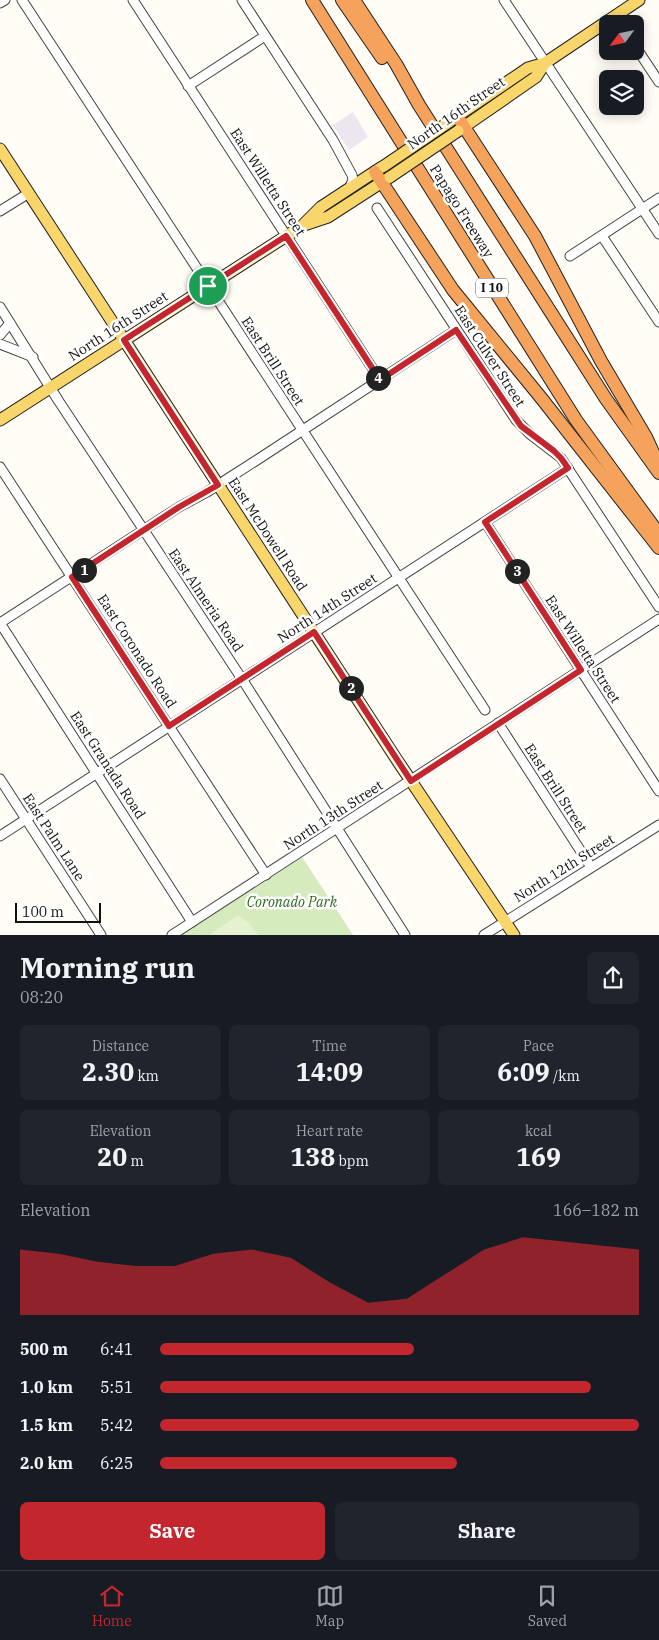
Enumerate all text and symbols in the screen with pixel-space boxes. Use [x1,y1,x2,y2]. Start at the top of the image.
north arrow [599,15,644,60]
map controls [599,15,644,115]
button: layers [599,70,644,115]
street label: North 16th Street [404,73,508,153]
street label: East Willetta Street [226,125,310,239]
street label: Papago Freeway [426,161,498,261]
pin [187,265,229,307]
icon: arrive [194,272,222,300]
road number: I 10 [476,278,508,298]
street label: North 16th Street [65,287,171,365]
street label: East Culver Street [451,302,529,410]
street label: East Brill Street [238,313,308,409]
pin: 4 [366,366,390,390]
text: 4 [374,369,383,387]
street label: East McDowell Road [225,474,312,595]
street label: East Almeria Road [165,545,248,656]
pin: 1 [72,558,96,582]
pin: 3 [504,558,530,584]
text: 1 [80,561,89,579]
text: 3 [513,562,522,580]
street label: North 14th Street [274,569,380,647]
street label: East Coronado Road [93,591,181,712]
street label: East Willetta Street [541,592,625,706]
pin: 2 [338,676,364,700]
text: 2 [347,679,356,697]
street label: East Granada Road [66,708,150,823]
street label: East Brill Street [521,740,591,836]
street label: North 13th Street [280,776,386,854]
street label: East Palm Lane [19,790,89,884]
street label: North 12th Street [510,830,618,906]
park label: Coronado Park [247,893,338,911]
scale bar [15,900,101,923]
text: 100 m [22,903,64,921]
text: Morning run [20,949,195,986]
button: share [587,952,639,1004]
text: 08:20 [20,987,63,1007]
text: Distance [92,1037,149,1055]
text: Time [312,1037,347,1055]
text: Pace [523,1037,554,1055]
text: 2.30 [82,1055,134,1088]
text: 14:09 [296,1055,363,1088]
text: 6:09 [497,1055,550,1088]
text: km [134,1067,159,1085]
text: /km [550,1067,580,1085]
text: Elevation [90,1122,151,1140]
text: Heart rate [296,1122,363,1140]
text: kcal [525,1122,552,1140]
text: 20 [97,1140,127,1173]
text: 138 [290,1140,335,1173]
text: 169 [516,1140,561,1173]
text: m [127,1152,144,1170]
text: bpm [335,1152,369,1170]
text: Elevation [20,1200,90,1220]
text: 166–182 m [553,1200,639,1220]
text: 500 m [20,1339,68,1359]
text: 6:41 [100,1339,133,1359]
text: 1.0 km [20,1377,73,1397]
text: 5:51 [100,1377,133,1397]
text: 1.5 km [20,1415,73,1435]
text: 5:42 [100,1415,133,1435]
text: 2.0 km [20,1453,73,1473]
text: 6:25 [100,1453,133,1473]
button: Save [20,1502,325,1560]
button: Share [335,1502,639,1560]
tab: Home [92,1582,132,1630]
tab: Map [316,1582,344,1630]
tab: Saved [528,1582,567,1630]

